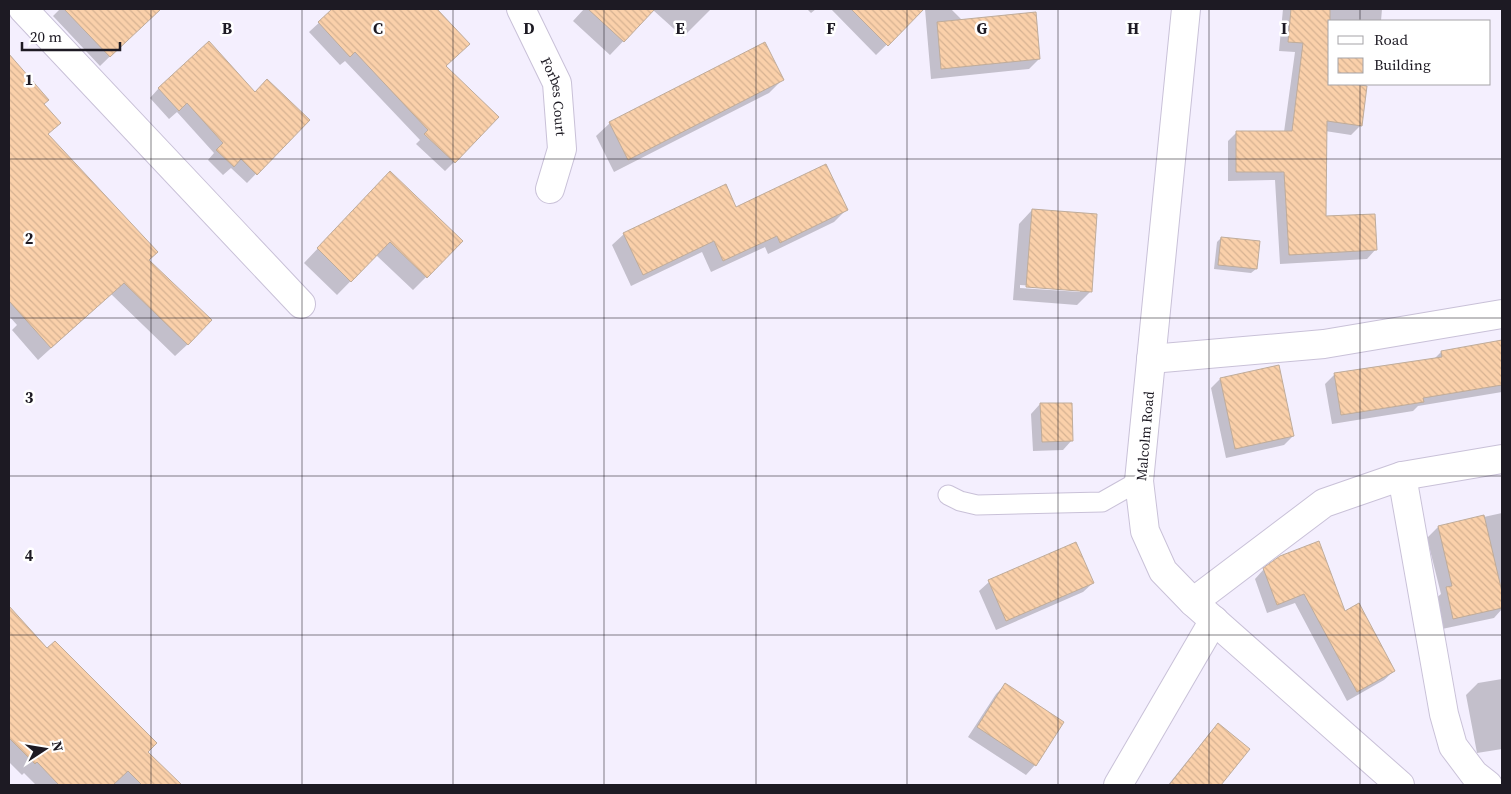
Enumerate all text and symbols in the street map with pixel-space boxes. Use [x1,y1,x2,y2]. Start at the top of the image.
text: B [222,17,233,39]
text: C [373,17,383,39]
text: D [523,17,535,39]
text: E [675,17,685,39]
text: F [826,17,836,39]
text: G [977,17,988,39]
text: H [1127,17,1139,39]
text: I [1281,17,1287,39]
scale bar [22,20,120,52]
legend [1328,20,1491,85]
text: 20 m [30,26,62,47]
text: Road [1374,29,1408,50]
street label: Forbes Court [536,54,571,137]
text: Building [1374,54,1431,75]
text: 1 [25,68,33,90]
text: 2 [25,227,34,249]
text: 3 [25,386,34,408]
street label: Malcolm Road [1131,390,1159,482]
text: 4 [25,544,34,566]
north arrow [20,724,70,774]
text: N [47,739,69,753]

